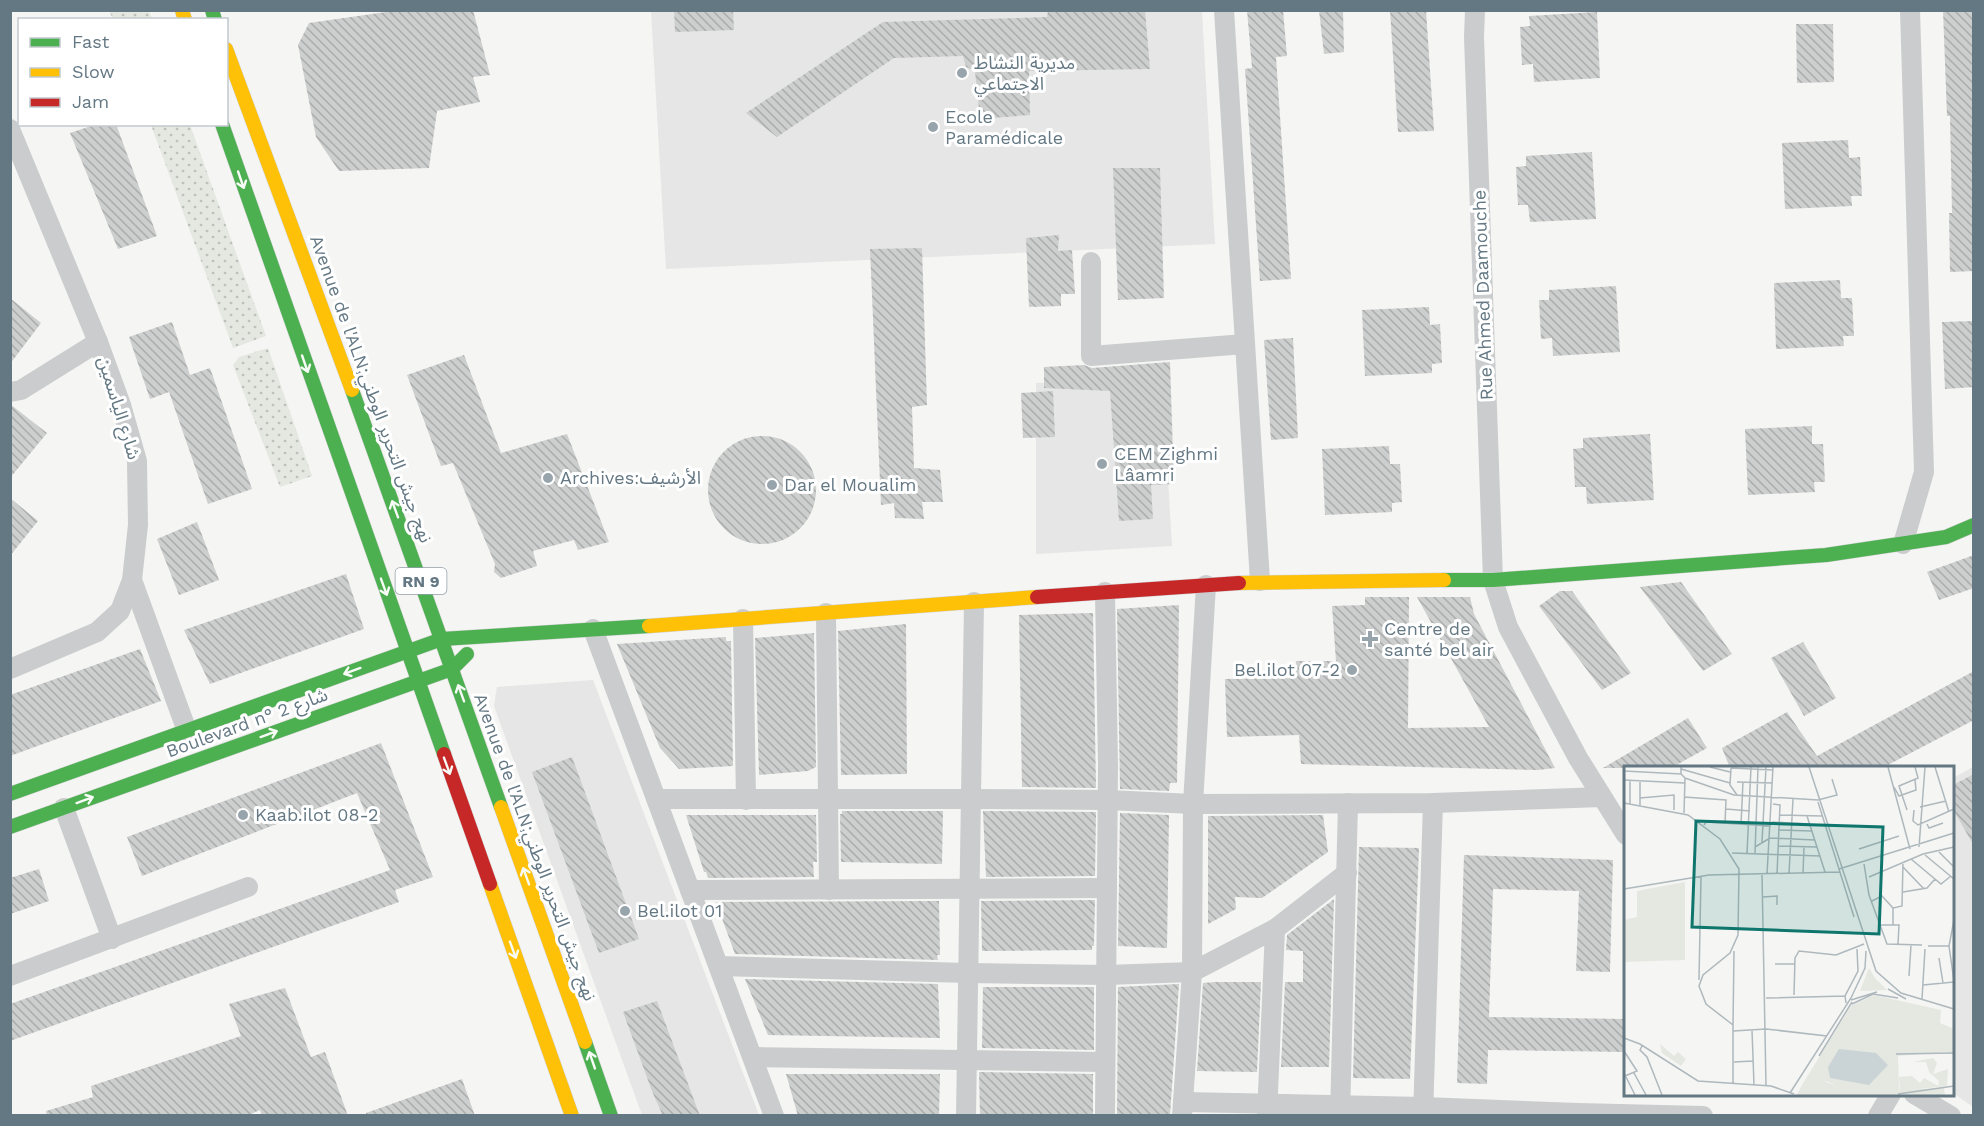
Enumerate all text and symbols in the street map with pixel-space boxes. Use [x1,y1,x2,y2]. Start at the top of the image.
legend [18,18,228,126]
text: Fast [72,31,110,52]
place label: مديرية النشاط الاجتماعي [974,52,1075,97]
text: Slow [72,61,115,82]
marker: مديرية النشاط الاجتماعي [955,66,969,80]
text: Jam [72,91,109,112]
place label: Ecole Paramédicale [945,106,1063,148]
marker: Ecole Paramédicale [926,120,940,134]
one-way arrow [236,170,247,189]
street label: Rue Ahmed Daamouche [1468,189,1497,401]
street label: Avenue de l'ALN;نهج جيش التحرير الوطني [303,232,437,547]
street label: شارع الياسمين [90,354,145,463]
one-way arrow [300,354,311,373]
place label: CEM Zighmi Lâamri [1114,443,1218,485]
marker: CEM Zighmi Lâamri [1095,457,1109,471]
place label: Archives:الأرشيف [560,467,701,489]
marker: Archives:الأرشيف [541,471,555,485]
place label: Dar el Moualim [784,474,916,495]
marker: Dar el Moualim [765,478,779,492]
one-way arrow [389,500,400,519]
road number: RN 9 [396,568,446,594]
one-way arrow [379,578,390,596]
place label: Centre de santé bel air [1384,618,1494,660]
marker: Centre de santé bel air [1361,630,1379,648]
place label: Bel.ilot 07-2 [1234,659,1340,680]
marker: Bel.ilot 07-2 [1345,663,1359,677]
one-way arrow [343,667,362,678]
street label: Boulevard n° شارع 2 [163,684,332,765]
one-way arrow [454,684,465,703]
street label: Avenue de l'ALN;نهج جيش التحرير الوطني [467,690,601,1005]
one-way arrow [259,728,278,739]
one-way arrow [443,756,454,775]
inset map [1624,766,1954,1096]
one-way arrow [75,794,94,805]
place label: Kaab.ilot 08-2 [255,804,379,825]
marker: Kaab.ilot 08-2 [236,808,250,822]
one-way arrow [520,868,531,886]
place label: Bel.ilot 01 [637,900,722,921]
marker: Bel.ilot 01 [618,904,632,918]
one-way arrow [508,940,519,959]
one-way arrow [585,1051,596,1070]

